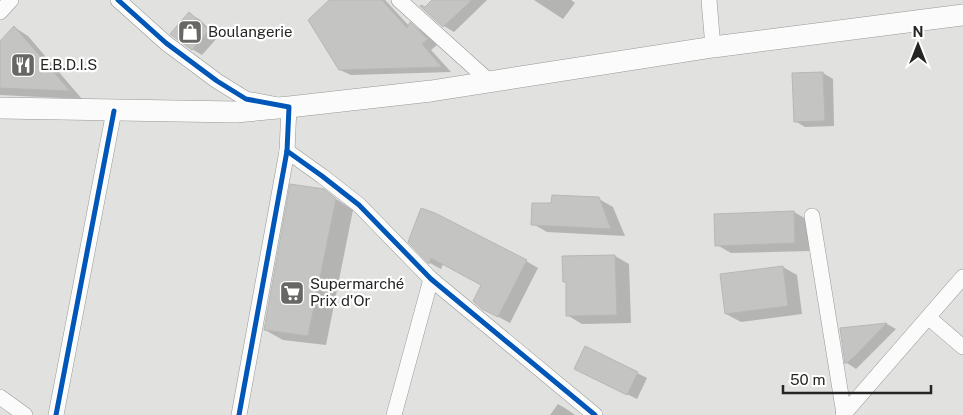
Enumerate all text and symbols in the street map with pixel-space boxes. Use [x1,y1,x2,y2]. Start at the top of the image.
shop icon: Boulangerie [177,19,203,45]
north arrow [893,20,943,70]
place label: Boulangerie [208,23,292,40]
text: N [913,24,923,40]
restaurant icon: E.B.D.I.S [10,52,36,78]
place label: E.B.D.I.S [40,56,97,73]
place label: Supermarché Prix d'Or [310,275,404,309]
supermarket icon: Supermarché Prix d'Or [279,280,305,306]
scale bar [783,362,930,394]
text: 50 m [790,371,825,388]

